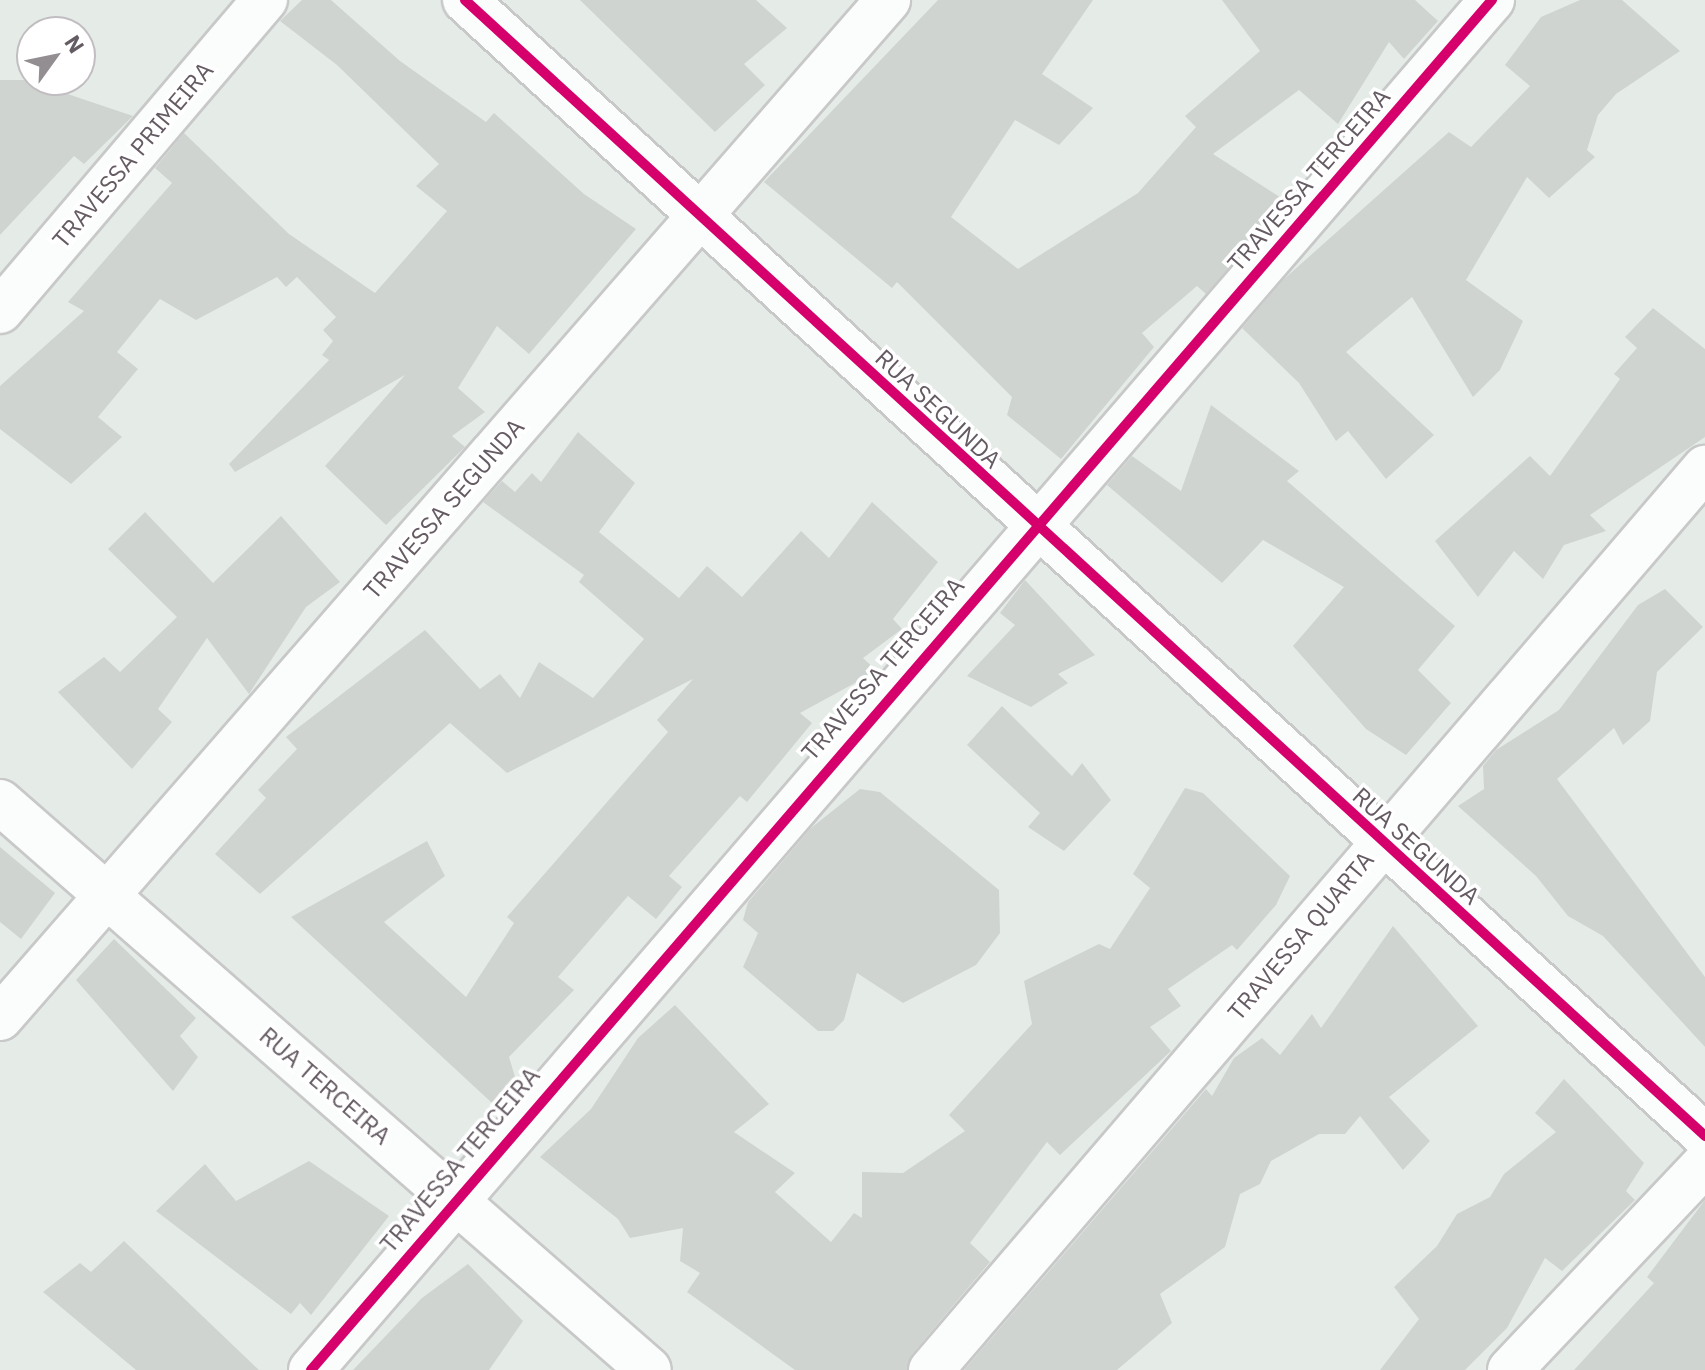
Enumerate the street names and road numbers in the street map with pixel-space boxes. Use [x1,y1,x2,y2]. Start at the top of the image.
street label: TRAVESSA PRIMEIRA [47,56,219,254]
street label: TRAVESSA TERCEIRA [1222,83,1396,277]
street label: RUA SEGUNDA [869,344,1007,474]
street label: TRAVESSA SEGUNDA [358,413,530,605]
street label: TRAVESSA TERCEIRA [796,572,970,766]
street label: RUA SEGUNDA [1346,781,1486,911]
street label: TRAVESSA QUARTA [1222,846,1380,1026]
street label: RUA TERCEIRA [254,1021,396,1151]
street label: TRAVESSA TERCEIRA [374,1062,546,1258]

